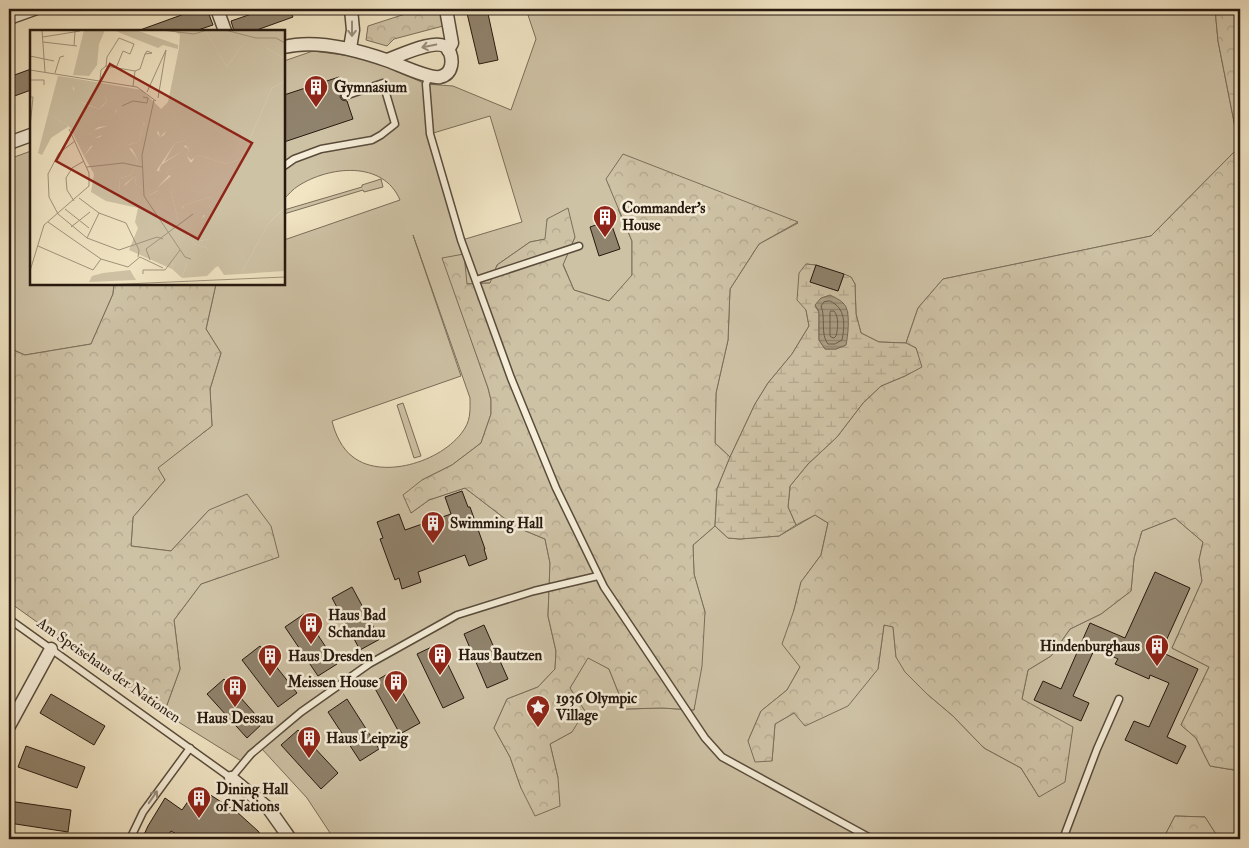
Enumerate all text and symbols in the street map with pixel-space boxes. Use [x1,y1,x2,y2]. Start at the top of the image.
one-way arrow [347,20,357,36]
inset map [30,30,285,285]
one-way arrow [422,42,438,51]
building icon: Gymnasium [303,74,329,108]
place label: Gymnasium [334,78,408,98]
place label: Commander's House [622,199,705,235]
building icon: Commander's House [592,204,618,238]
building icon: Swimming Hall [420,510,446,544]
place label: Swimming Hall [450,514,543,534]
place label: Haus Bad Schandau [328,606,387,642]
building icon: Haus Bad Schandau [298,611,324,645]
street label: Am Speisehaus der Nationen [32,613,185,728]
building icon: Hindenburghaus [1144,633,1170,667]
place label: Hindenburghaus [1040,637,1140,657]
building icon: Haus Bautzen [427,642,453,676]
building icon: Haus Dresden [257,643,283,677]
place label: Haus Bautzen [458,646,543,665]
place label: Haus Dresden [288,647,373,666]
building icon: Meissen House [383,669,409,703]
place label: Meissen House [287,673,379,692]
building icon: Haus Dessau [222,674,248,708]
place label: 1936 Olympic Village [555,689,638,726]
place icon: 1936 Olympic Village [525,694,551,728]
place label: Haus Dessau [196,709,274,728]
building icon: Haus Leipzig [296,725,322,759]
place label: Haus Leipzig [326,729,408,749]
place label: Dining Hall of Nations [216,780,289,816]
building icon: Dining Hall of Nations [186,785,212,819]
one-way arrow [148,790,158,804]

